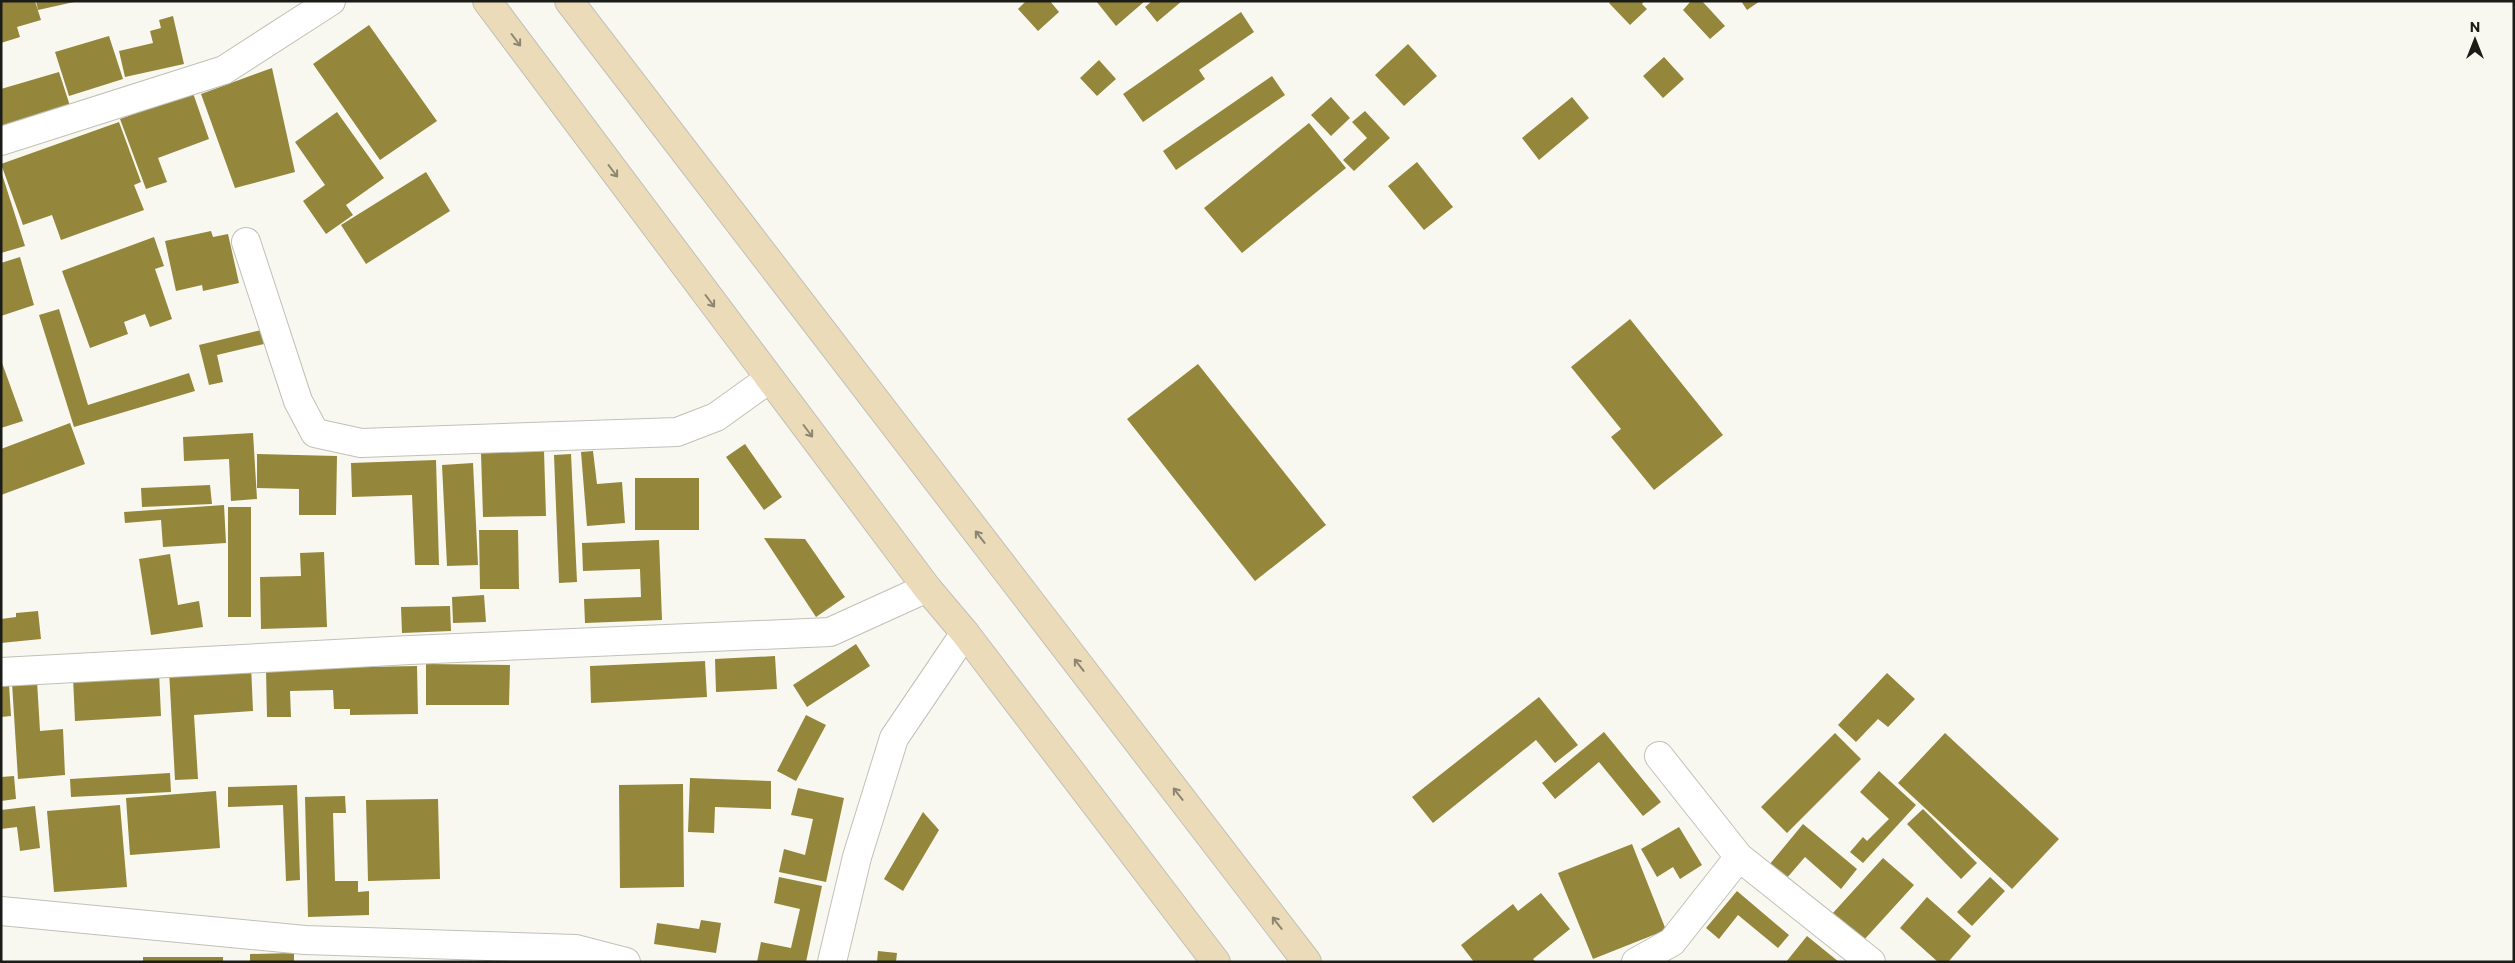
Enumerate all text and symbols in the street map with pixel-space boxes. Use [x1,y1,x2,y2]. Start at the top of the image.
north arrow [2450,15,2500,65]
text: N [2470,18,2480,35]
one-way arrow [511,33,521,47]
one-way arrow [608,164,618,178]
one-way arrow [705,294,715,308]
one-way arrow [802,424,813,437]
one-way arrow [975,530,986,543]
one-way arrow [1074,658,1084,672]
one-way arrow [1173,787,1183,801]
one-way arrow [1272,916,1282,930]

